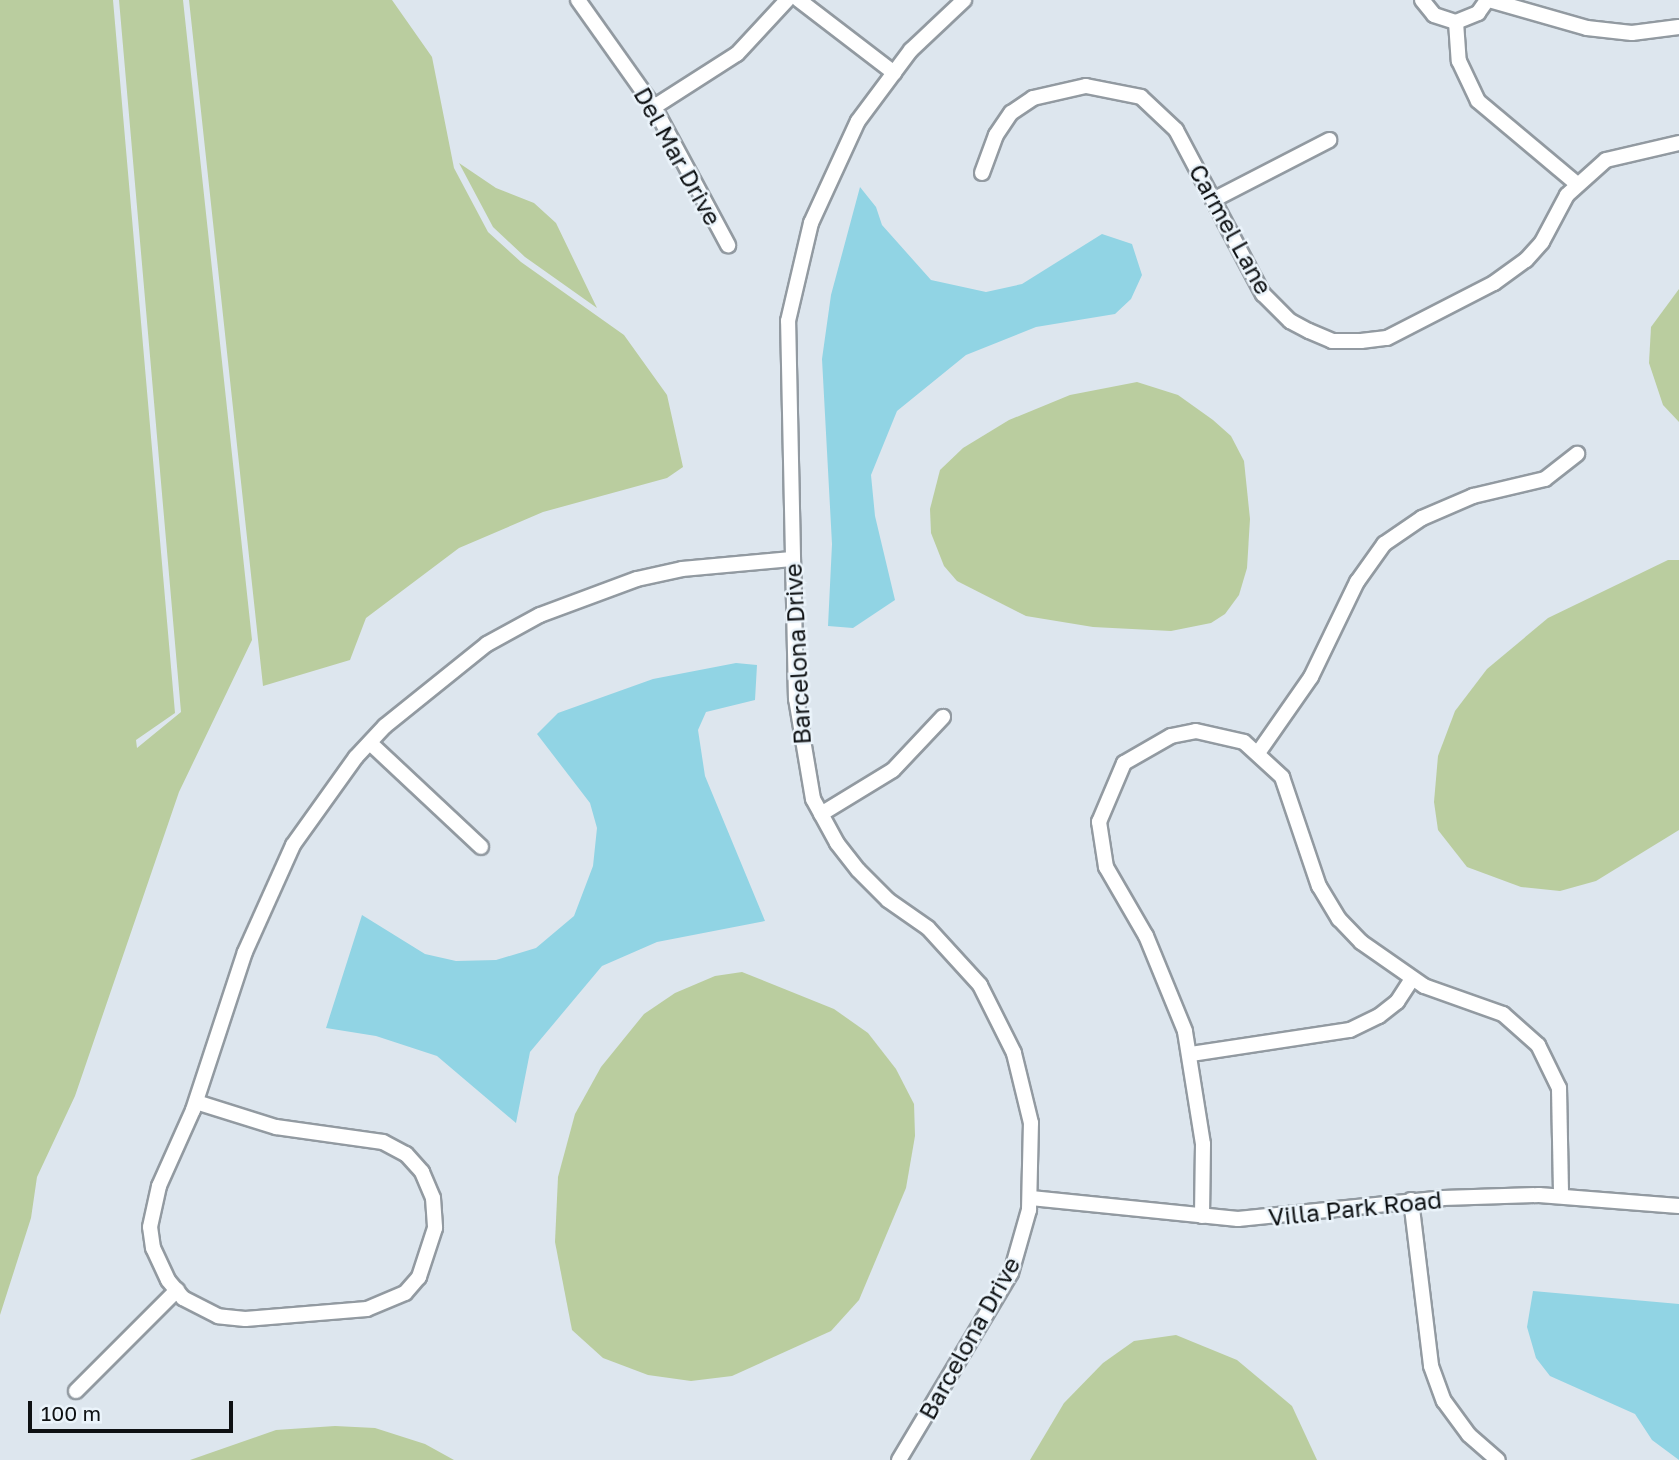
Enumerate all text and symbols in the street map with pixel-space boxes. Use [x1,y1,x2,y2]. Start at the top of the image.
street label: Del Mar Drive [628,82,728,230]
street label: Carmel Lane [1183,159,1279,299]
street label: Barcelona Drive [778,563,816,745]
street label: Villa Park Road [1267,1185,1443,1231]
street label: Barcelona Drive [912,1252,1026,1424]
scale bar [32,1386,236,1430]
text: 100 m [41,1400,101,1426]

